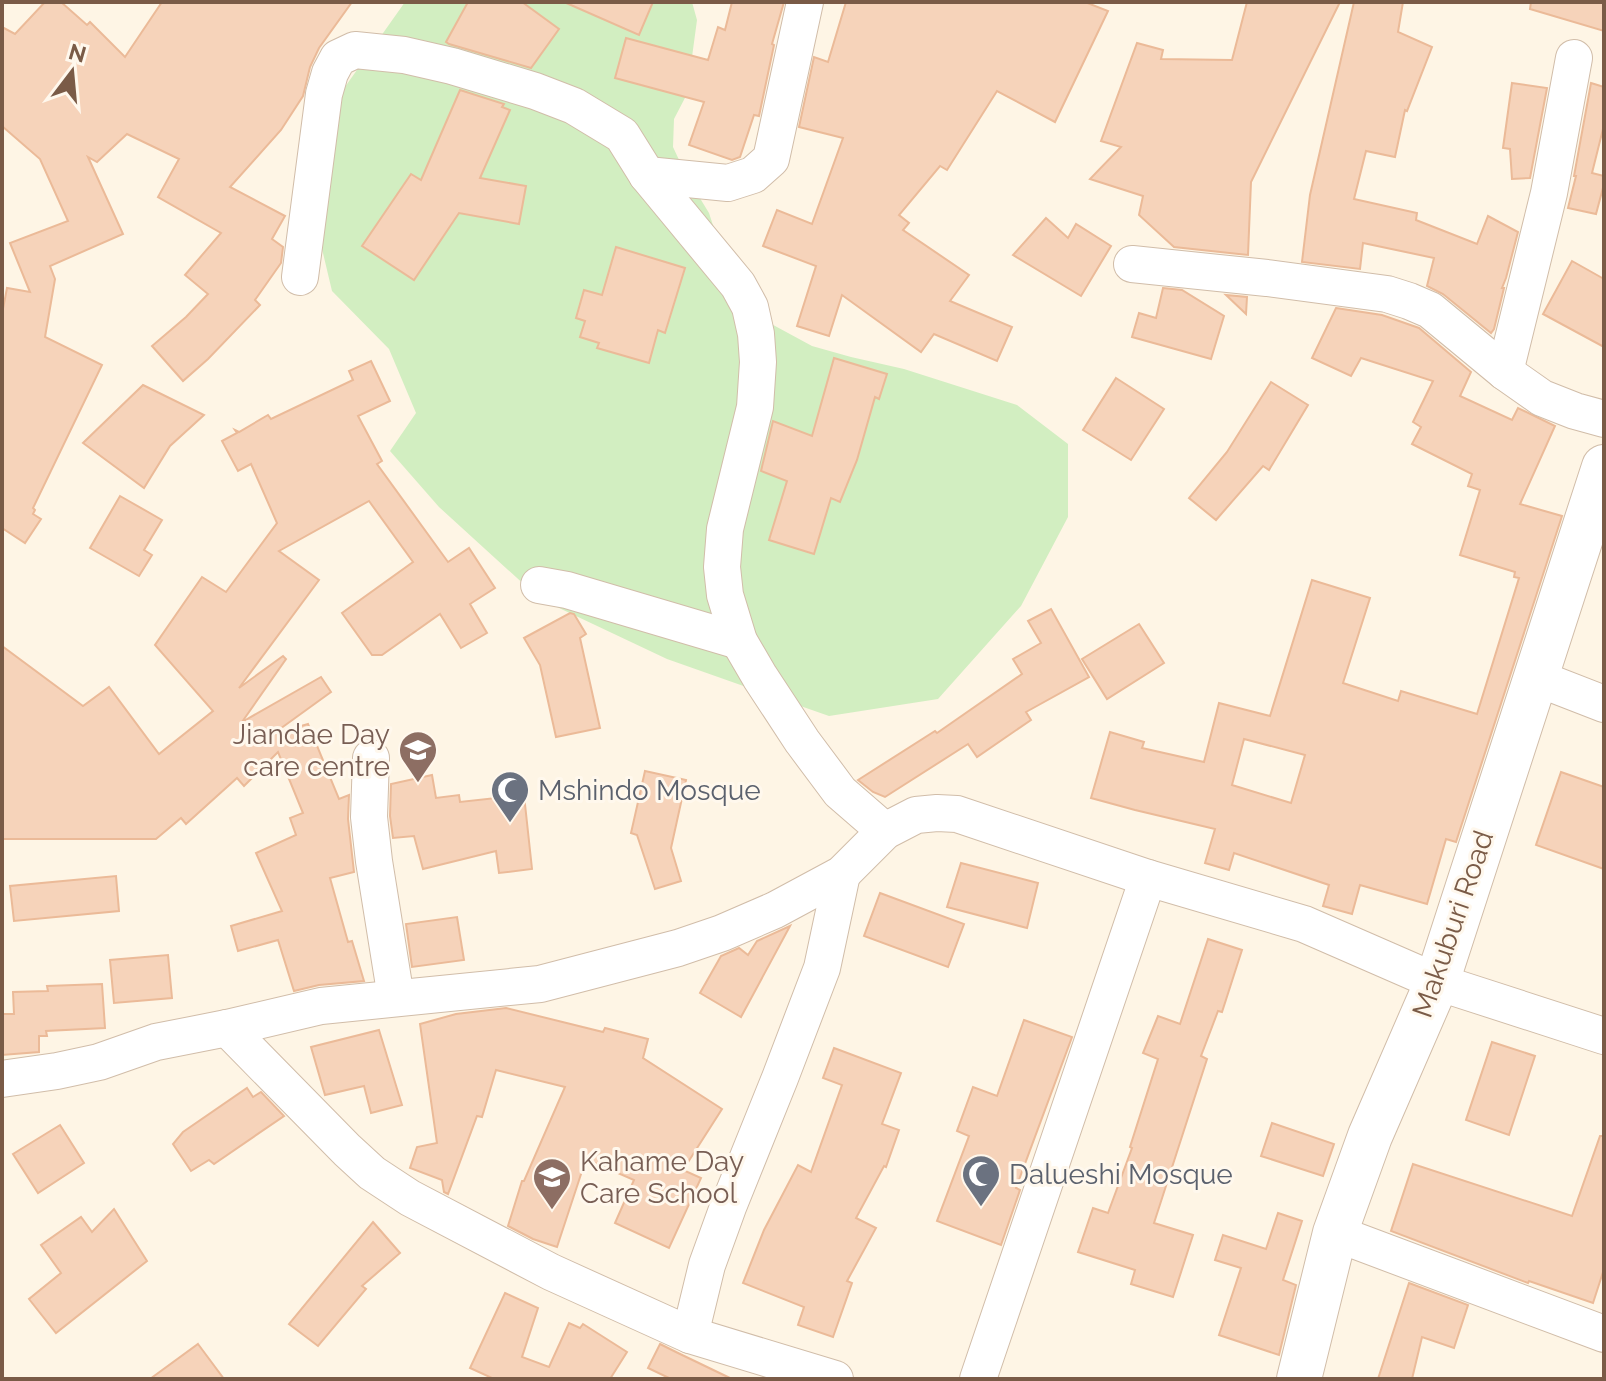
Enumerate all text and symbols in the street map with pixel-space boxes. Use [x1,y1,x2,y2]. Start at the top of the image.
north arrow [32,32,112,112]
text: N [66,38,89,68]
place label: Jiandae Day care centre [233,718,390,783]
school or university icon: Jiandae Day care centre [397,729,439,784]
mosque icon: Mshindo Mosque [489,769,531,824]
place label: Mshindo Mosque [538,774,761,807]
street label: Makuburi Road [1406,826,1500,1022]
place label: Kahame Day Care School [580,1145,744,1210]
mosque icon: Dalueshi Mosque [960,1153,1002,1208]
school or university icon: Kahame Day Care School [531,1156,573,1211]
place label: Dalueshi Mosque [1009,1158,1233,1191]

